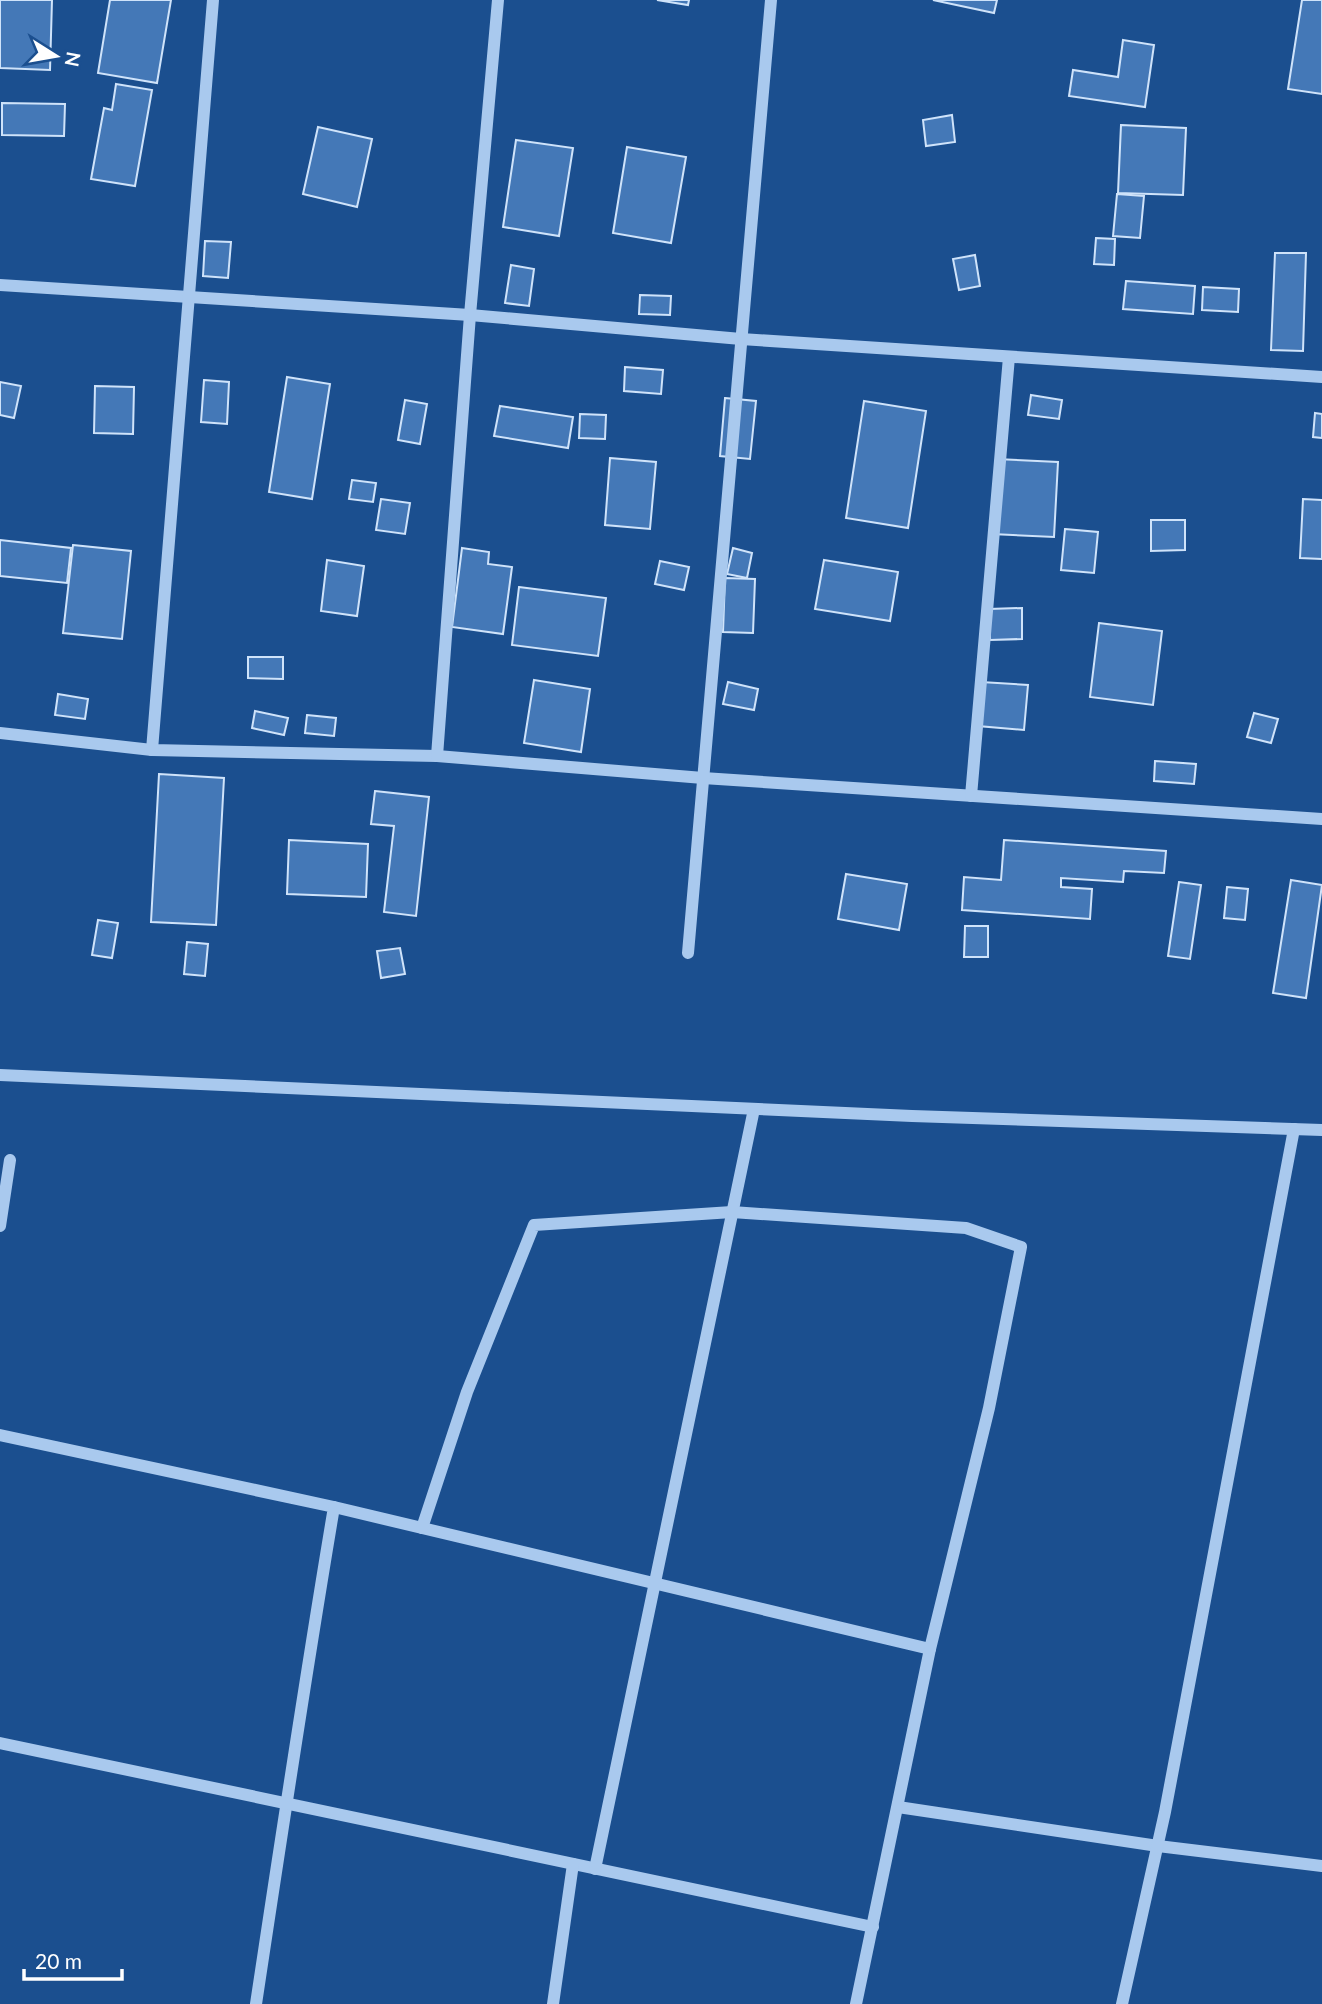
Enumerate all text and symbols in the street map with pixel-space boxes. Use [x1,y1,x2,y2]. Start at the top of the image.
north arrow [21,21,91,91]
text: N [60,50,86,69]
scale bar [24,1938,122,1982]
text: 20 m [35,1948,82,1973]

